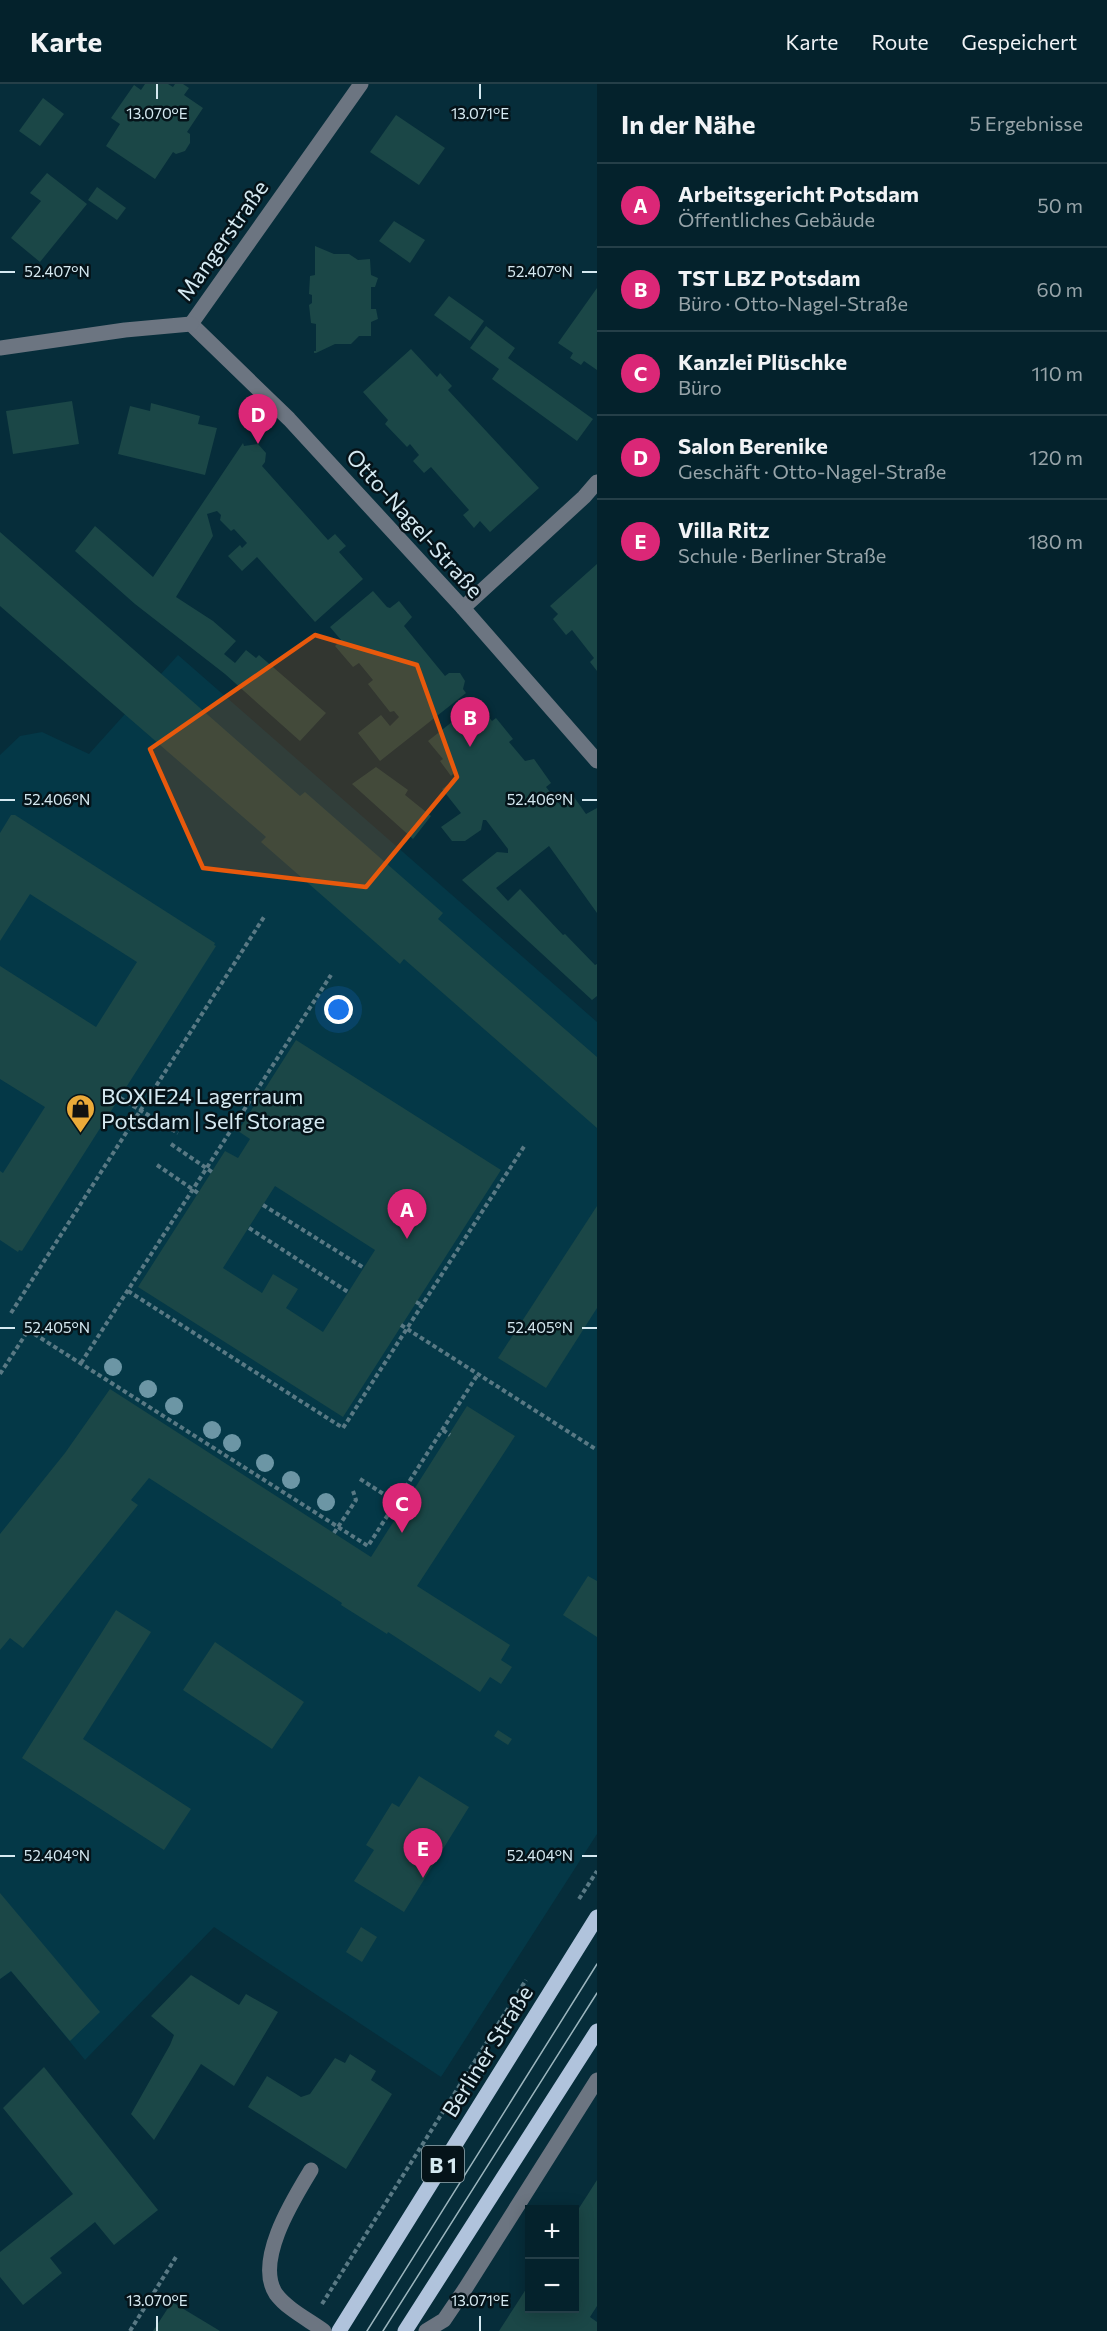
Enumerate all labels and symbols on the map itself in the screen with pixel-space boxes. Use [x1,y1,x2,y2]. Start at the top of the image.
text: 13.070°E [126,104,188,122]
text: 13.071°E [451,104,509,122]
street label: Mangerstraße [171,175,273,305]
text: 52.407°N [24,262,90,280]
text: 52.407°N [507,262,573,280]
pin: D [238,394,278,444]
street label: Otto-Nagel-Straße [341,443,489,603]
pin: B [450,698,490,747]
text: 52.406°N [24,790,90,808]
text: 52.406°N [507,790,573,808]
your location [324,995,353,1024]
place label: BOXIE24 Lagerraum Potsdam | Self Storage [101,1082,325,1134]
shop icon: BOXIE24 Lagerraum Potsdam | Self Storage [64,1092,96,1134]
pin: A [388,1190,426,1239]
text: 52.405°N [24,1318,90,1336]
text: 52.405°N [507,1318,573,1336]
pin: C [382,1484,422,1533]
pin: E [404,1828,442,1878]
text: 52.404°N [24,1846,90,1864]
text: 52.404°N [507,1846,573,1864]
street label: Berliner Straße [436,1980,538,2122]
road number: B 1 [422,2146,464,2182]
text: 13.070°E [126,2291,188,2309]
text: 13.071°E [451,2291,509,2309]

